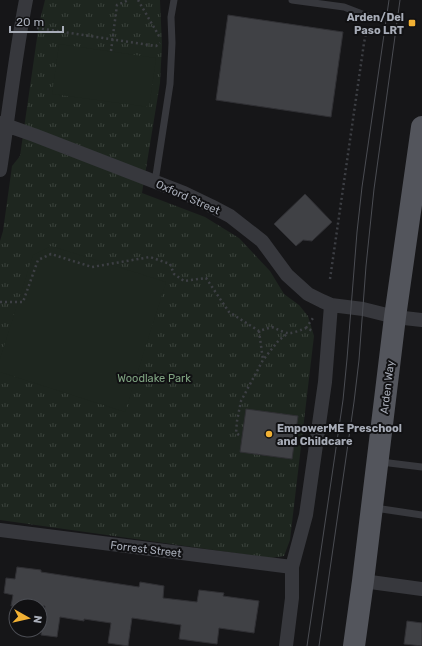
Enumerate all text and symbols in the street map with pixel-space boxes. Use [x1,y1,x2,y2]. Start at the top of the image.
scale bar [10,8,63,34]
place label: Arden/Del Paso LRT [347,11,404,37]
text: 20 m [16,15,44,29]
marker: Arden/Del Paso LRT [407,18,417,28]
street label: Oxford Street [154,178,223,218]
street label: Arden Way [378,360,397,415]
park label: Woodlake Park [117,372,191,385]
place label: EmpowerME Preschool and Childcare [277,422,402,448]
marker: EmpowerME Preschool and Childcare [264,429,274,439]
street label: Forrest Street [110,539,183,560]
north arrow [8,598,48,638]
text: N [30,614,44,624]

